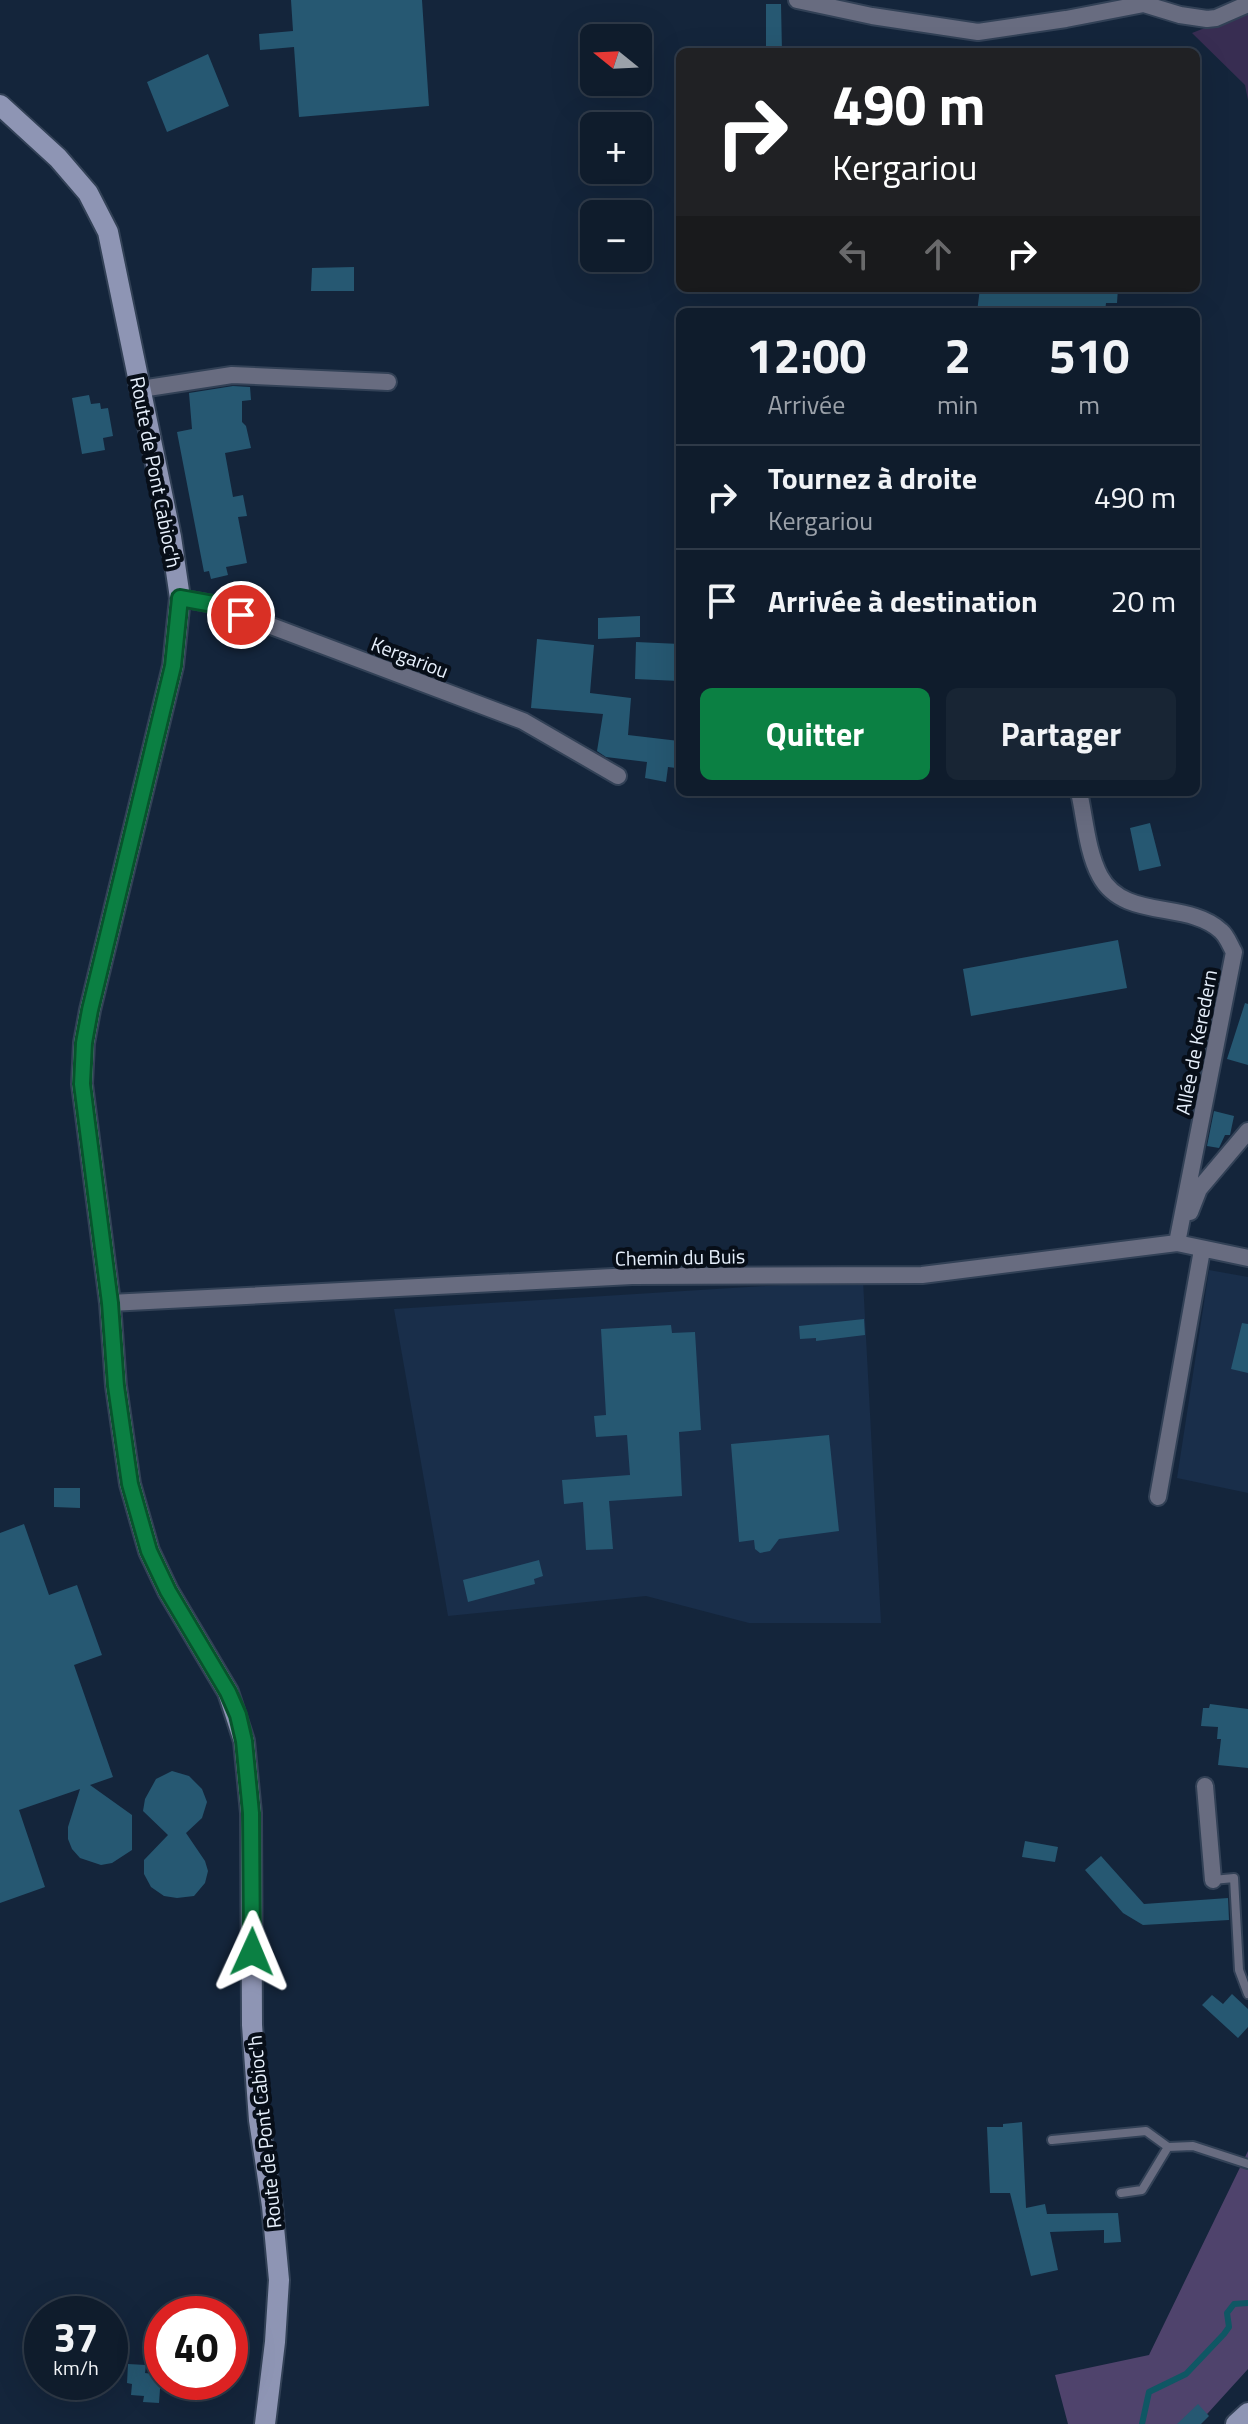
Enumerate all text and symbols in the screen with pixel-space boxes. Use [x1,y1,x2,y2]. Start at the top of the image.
north arrow [580,24,652,96]
map controls [580,24,652,272]
text: 490 m [832,62,985,147]
icon: right [700,80,804,184]
button: + [580,112,652,184]
text: Kergariou [832,139,977,194]
button: − [580,200,652,272]
icon: left [832,232,876,276]
icon: ahead [916,232,960,276]
icon: right [1000,232,1044,276]
text: 12:00 [747,319,866,392]
text: 2 [944,319,971,392]
text: 510 [1049,319,1129,392]
street label: Route de Pont Cabioc'h [122,374,190,570]
text: Arrivée [768,385,845,424]
text: min [937,385,978,424]
text: m [1078,385,1100,424]
text: Tournez à droite [768,455,977,501]
text: 490 m [1094,474,1176,520]
icon: right [700,475,744,519]
text: Kergariou [768,501,873,540]
text: Arrivée à destination [768,578,1038,624]
text: 20 m [1111,578,1176,624]
icon: arrive [700,579,744,623]
pin [207,581,275,649]
icon: arrive [219,593,263,637]
street label: Kergariou [367,628,453,686]
button: Quitter [700,688,930,780]
button: Partager [946,688,1176,780]
street label: Allée de Keredern [1167,967,1225,1117]
street label: Chemin du Buis [615,1240,745,1274]
position arrow [210,1910,294,1994]
street label: Route de Pont Cabioc'h [238,2034,290,2230]
speed limit sign: 40 [144,2296,248,2400]
text: 37 [54,2307,98,2368]
text: km/h [53,2352,99,2383]

